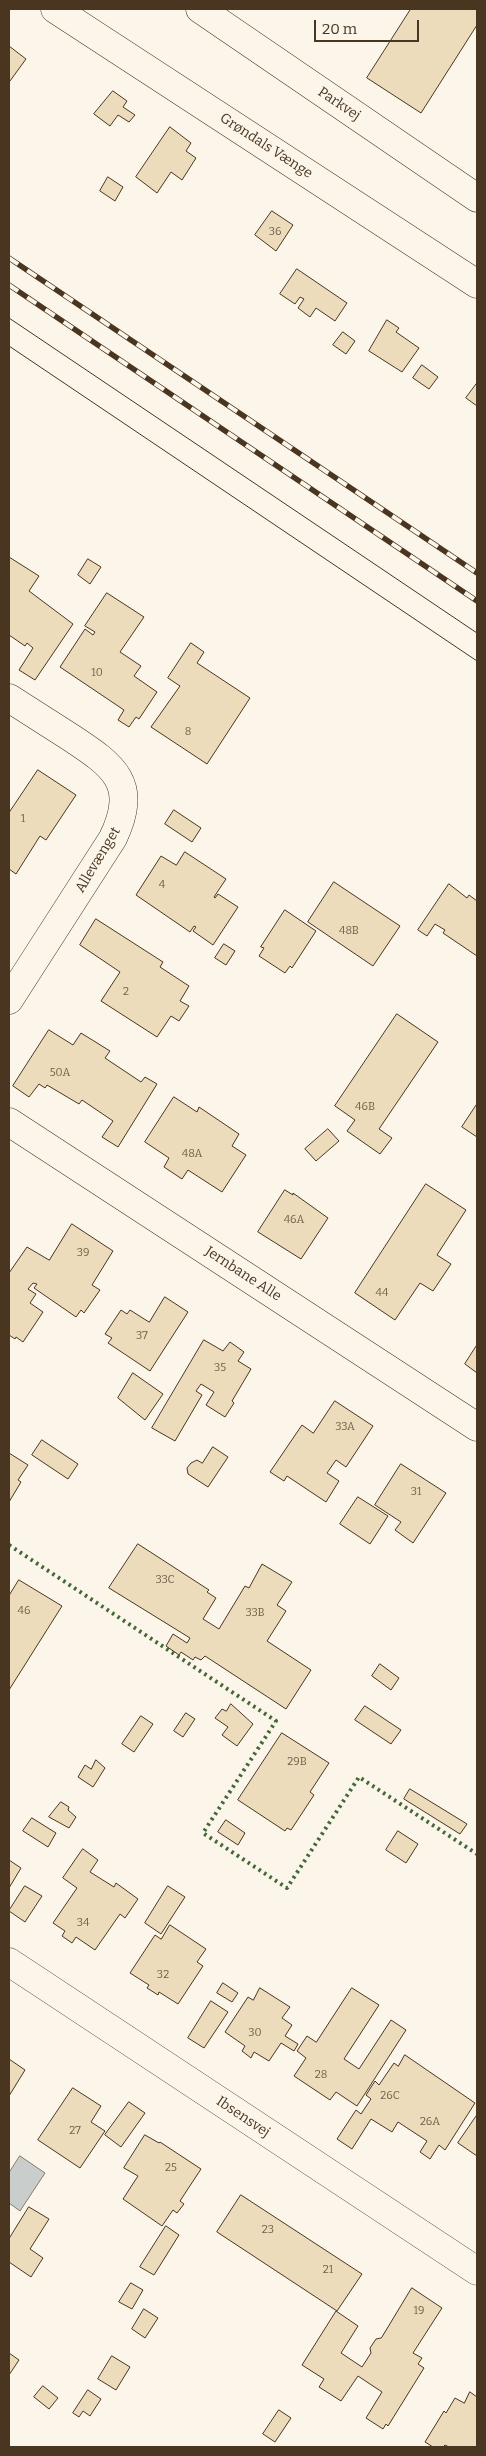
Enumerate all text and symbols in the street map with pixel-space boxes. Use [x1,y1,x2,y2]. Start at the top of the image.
scale bar [316,10,421,42]
text: 20 m [322,20,357,38]
street label: Parkvej [315,84,363,124]
street label: Grøndals Vænge [216,110,316,182]
house number: 36 [269,225,281,239]
house number: 10 [91,666,103,680]
house number: 8 [185,725,191,739]
house number: 1 [21,812,25,826]
street label: Allevænget [72,824,124,896]
house number: 4 [159,878,165,892]
house number: 48B [339,924,359,938]
house number: 2 [123,985,129,999]
house number: 50A [50,1066,70,1080]
house number: 46B [355,1100,375,1114]
house number: 48A [182,1147,202,1161]
house number: 46A [284,1213,304,1227]
street label: Jernbane Alle [202,1243,284,1305]
house number: 39 [77,1246,89,1260]
house number: 44 [376,1286,388,1300]
house number: 37 [136,1329,148,1343]
house number: 35 [214,1361,226,1375]
house number: 33A [335,1420,355,1434]
house number: 31 [411,1485,421,1499]
house number: 33C [155,1573,175,1587]
house number: 46 [18,1604,30,1618]
house number: 33B [245,1606,265,1620]
house number: 29B [287,1755,307,1769]
house number: 34 [77,1916,89,1930]
house number: 32 [157,1968,169,1982]
house number: 30 [248,2026,262,2040]
house number: 28 [315,2068,327,2082]
house number: 26C [380,2089,400,2103]
street label: Ibsensvej [213,2093,273,2141]
house number: 26A [420,2115,440,2129]
house number: 27 [69,2124,81,2138]
house number: 25 [165,2161,177,2175]
house number: 23 [262,2223,274,2237]
house number: 21 [323,2263,333,2277]
house number: 19 [414,2304,424,2318]

